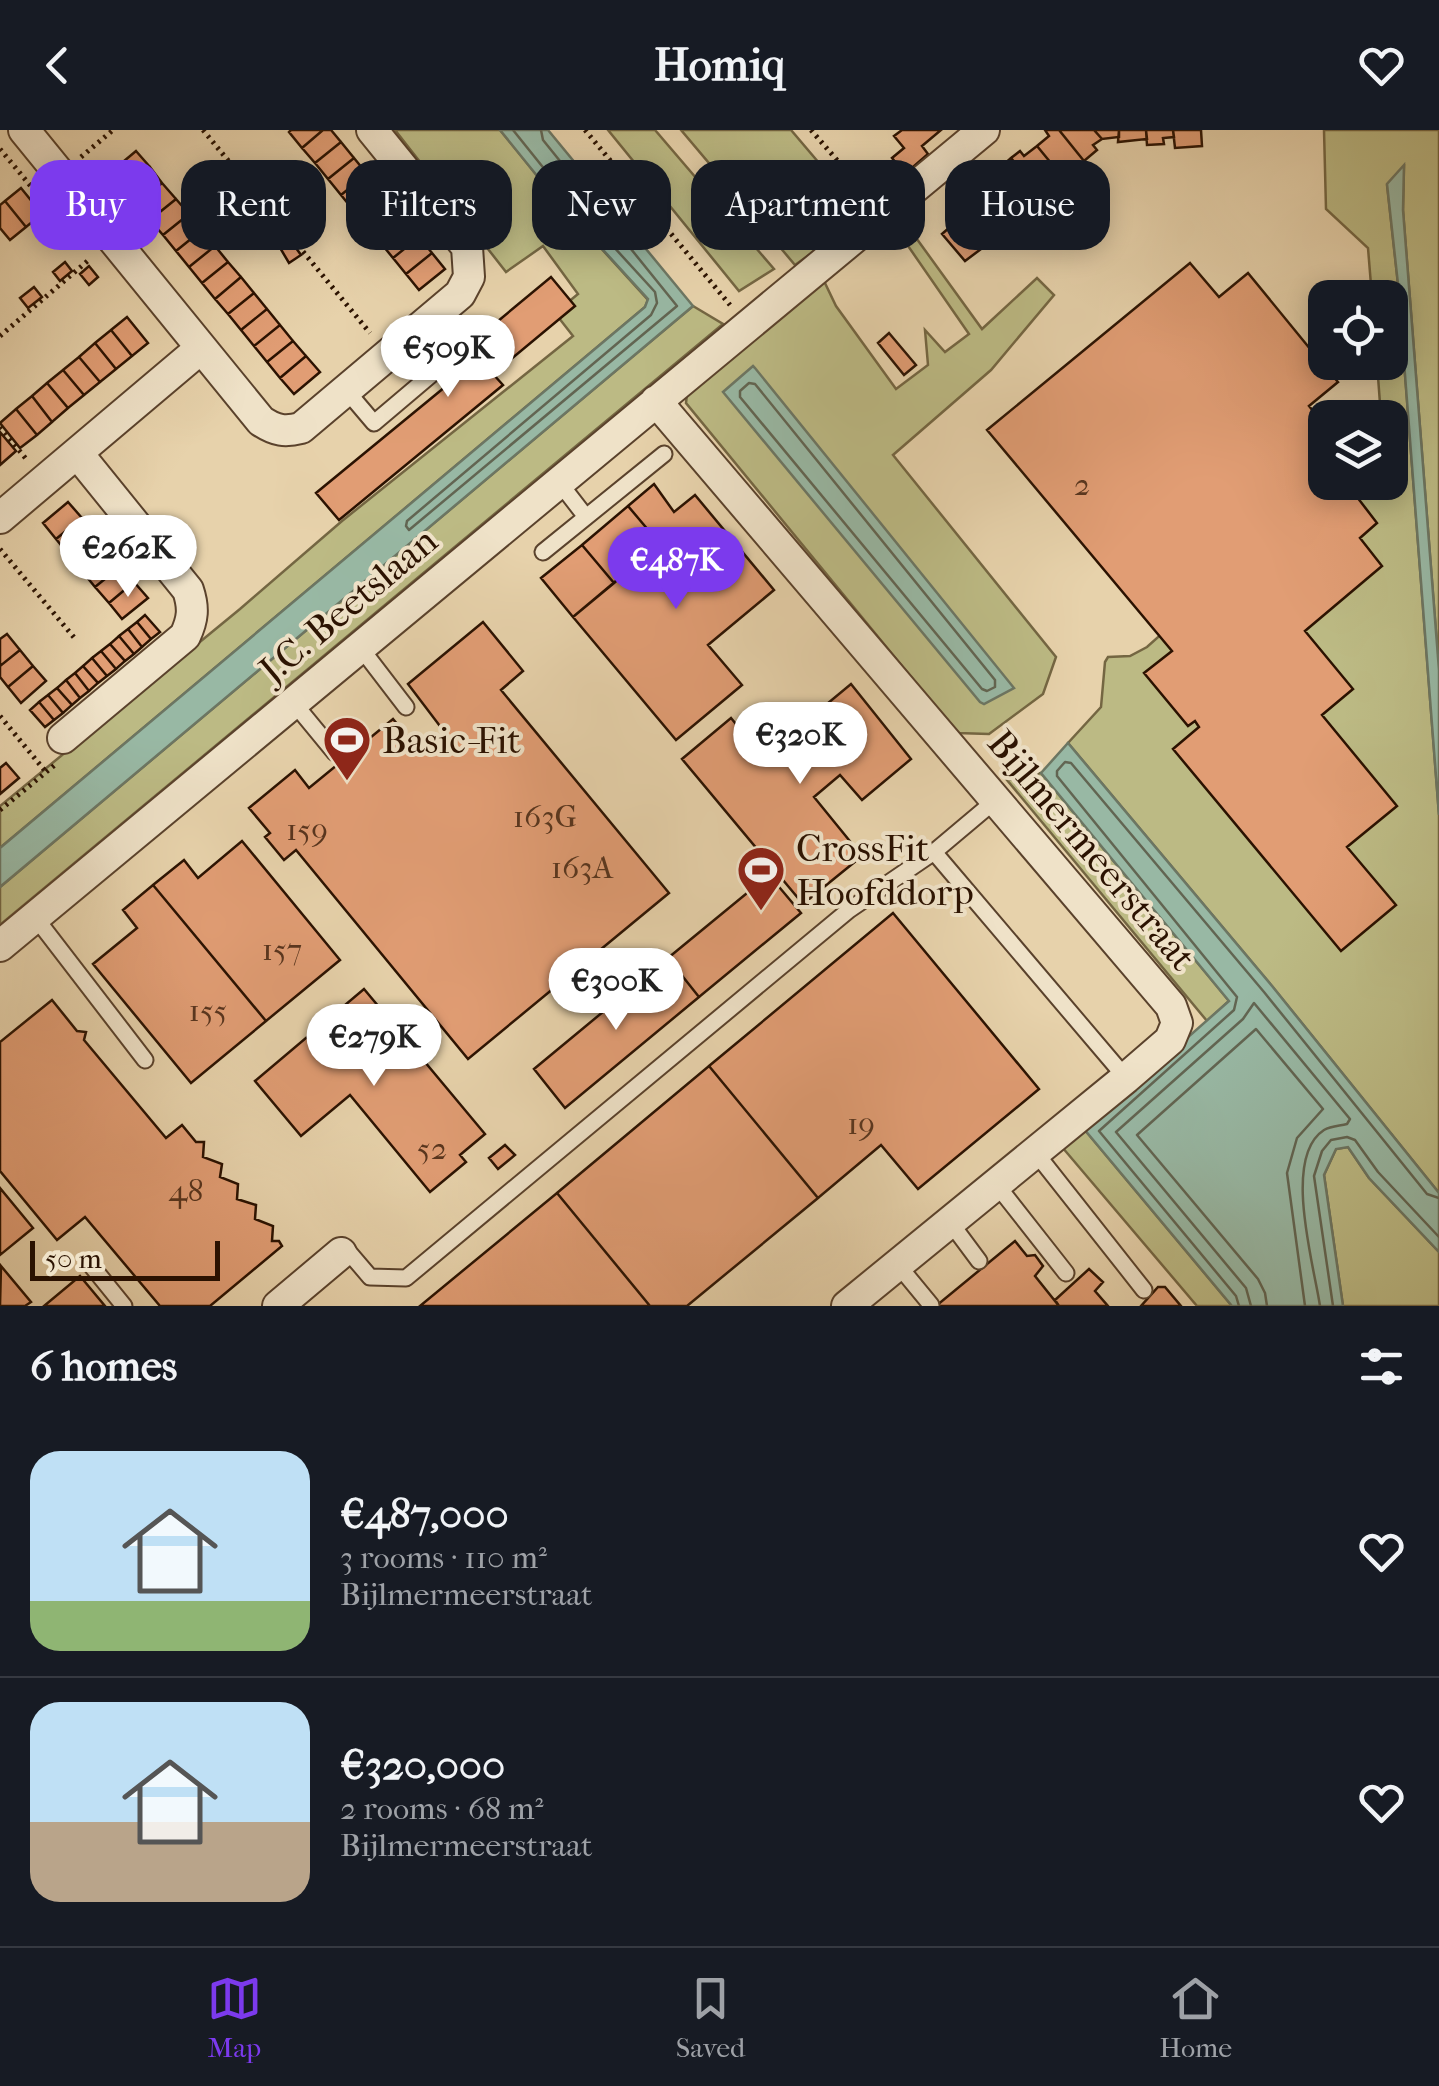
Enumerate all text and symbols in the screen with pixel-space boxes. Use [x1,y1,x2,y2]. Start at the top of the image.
icon: back [30,38,85,93]
icon: heart [1354,38,1409,93]
text: Homiq [654,39,785,92]
chip: Buy [30,160,161,250]
chip: Rent [181,160,326,250]
chip: Filters [346,160,512,250]
chip: New [532,160,671,250]
chip: Apartment [691,160,925,250]
chip: House [945,160,1110,250]
map controls [1308,280,1408,500]
button: locate [1308,280,1408,380]
pin: €509K [378,315,518,400]
text: €509K [403,329,493,366]
button: layers [1308,400,1408,500]
house number: 2 [1074,466,1090,503]
pin: €262K [58,515,198,600]
street label: J.C. Beetslaan [248,518,446,695]
pin: €487K [606,527,746,612]
text: €262K [82,529,174,566]
text: €487K [630,541,722,578]
pin: €320K [730,702,870,787]
sports icon: Basic-Fit [321,714,373,782]
text: €320K [755,716,845,753]
place label: Basic-Fit [382,718,521,763]
street label: Bijlmermeerstraat [978,721,1206,980]
house number: 163G [513,798,577,835]
house number: 159 [286,811,328,848]
place label: CrossFit Hoofddorp [796,826,974,915]
sports icon: CrossFit Hoofddorp [735,844,787,912]
house number: 163A [551,849,613,886]
house number: 157 [262,931,302,968]
pin: €300K [546,948,686,1033]
text: €300K [571,962,661,999]
house number: 155 [189,992,227,1029]
pin: €279K [304,1004,444,1089]
text: €279K [329,1018,419,1055]
house number: 19 [847,1105,875,1142]
house number: 52 [417,1130,447,1167]
house number: 48 [169,1172,203,1209]
scale bar [30,1236,220,1280]
text: 50 m [45,1242,102,1275]
icon: filters [1354,1339,1409,1394]
text: 6 homes [30,1342,177,1391]
text: €487,000 [340,1490,509,1539]
icon: home [110,1491,230,1611]
icon: heart [1354,1524,1409,1579]
text: 3 rooms · 110 m² [340,1539,547,1576]
text: Bijlmermeerstraat [340,1576,593,1613]
text: €320,000 [340,1741,505,1790]
icon: home [110,1742,230,1862]
icon: heart [1354,1775,1409,1830]
text: 2 rooms · 68 m² [340,1790,544,1827]
text: Bijlmermeerstraat [340,1827,593,1864]
tab: Map [207,1971,262,2064]
tab: Saved [676,1971,745,2064]
tab: Home [1159,1971,1232,2064]

